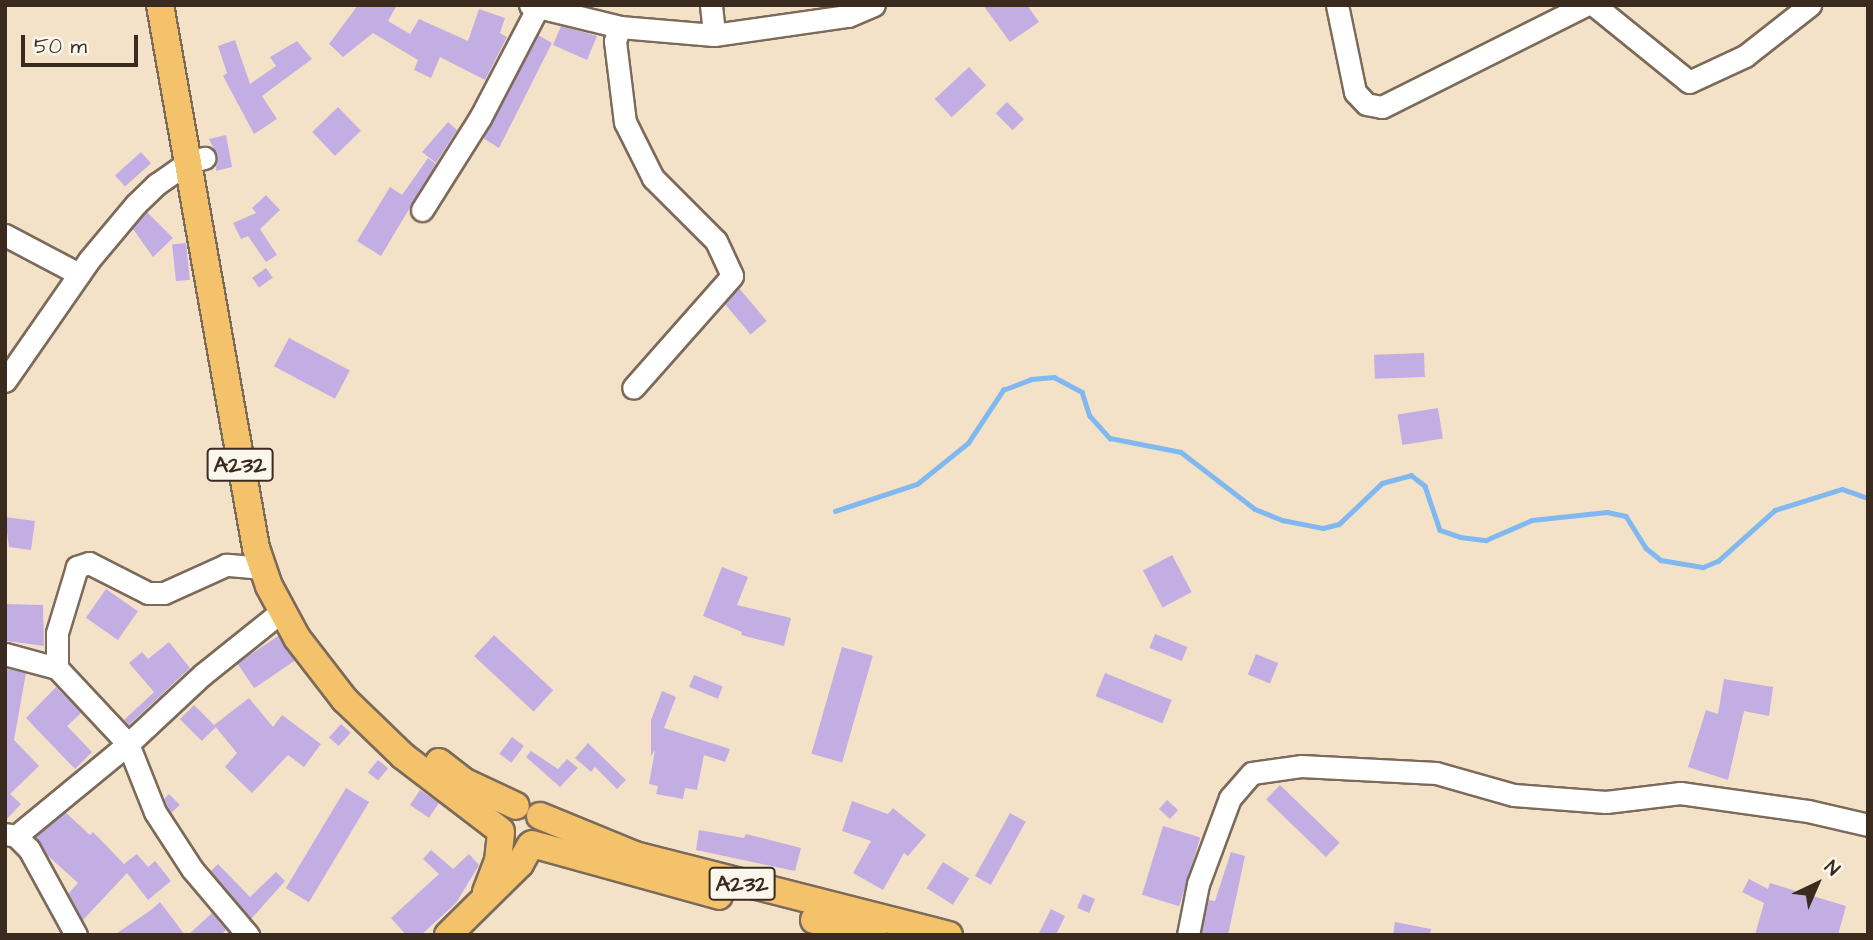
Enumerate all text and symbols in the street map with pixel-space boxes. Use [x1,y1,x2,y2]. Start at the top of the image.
scale bar [24,21,142,65]
text: 50 m [34,32,87,61]
road number: A232 [205,446,275,485]
north arrow [1782,849,1852,919]
text: N [1818,855,1846,882]
road number: A232 [707,864,777,904]

